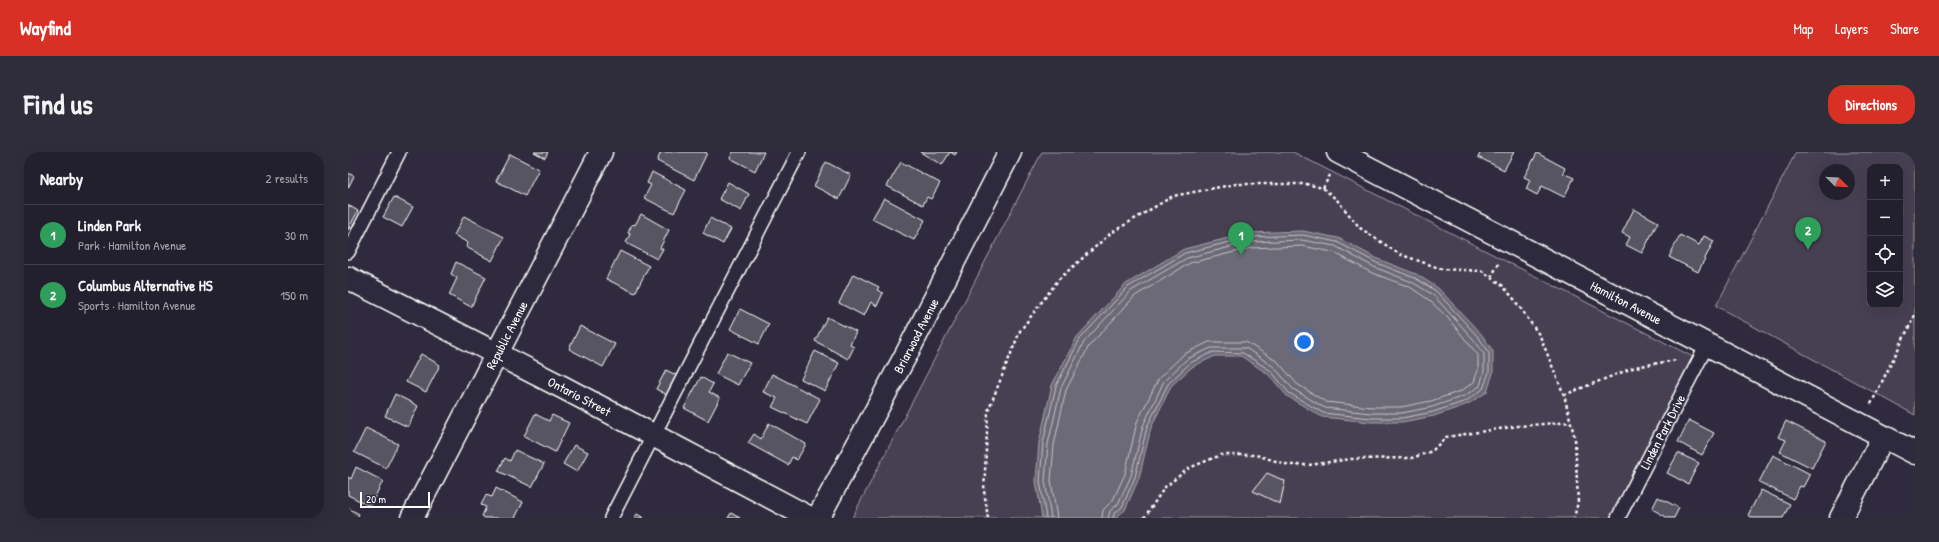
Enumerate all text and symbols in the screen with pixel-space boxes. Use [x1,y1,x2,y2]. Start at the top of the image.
text: Wayfind [20,15,71,41]
text: Map [1793,19,1813,38]
text: Layers [1835,19,1868,38]
text: Share [1890,19,1919,38]
text: Find us [24,85,93,123]
button: Directions [1828,85,1915,124]
north arrow [1819,164,1855,200]
map controls [1867,164,1903,308]
button: + [1867,164,1903,200]
text: Nearby [40,167,83,190]
text: 2 results [266,169,308,187]
button: − [1867,200,1903,236]
text: Linden Park [78,215,141,236]
pin: 2 [1795,217,1821,250]
pin: 1 [1228,222,1254,255]
text: 1 [51,226,55,244]
text: 30 m [285,226,308,244]
text: Park · Hamilton Avenue [78,236,186,254]
button: locate [1867,236,1903,272]
button: layers [1867,272,1903,308]
text: Columbus Alternative HS [78,275,213,296]
street label: Hamilton Avenue [1587,276,1665,328]
text: 2 [50,286,56,304]
text: 150 m [280,286,308,304]
street label: Briarwood Avenue [889,295,943,376]
text: Sports · Hamilton Avenue [78,296,196,314]
street label: Republic Avenue [481,298,532,372]
your location [1294,332,1314,352]
street label: Ontario Street [545,372,615,421]
street label: Linden Park Drive [1636,391,1689,472]
scale bar [360,490,430,509]
text: 20 m [366,492,386,506]

